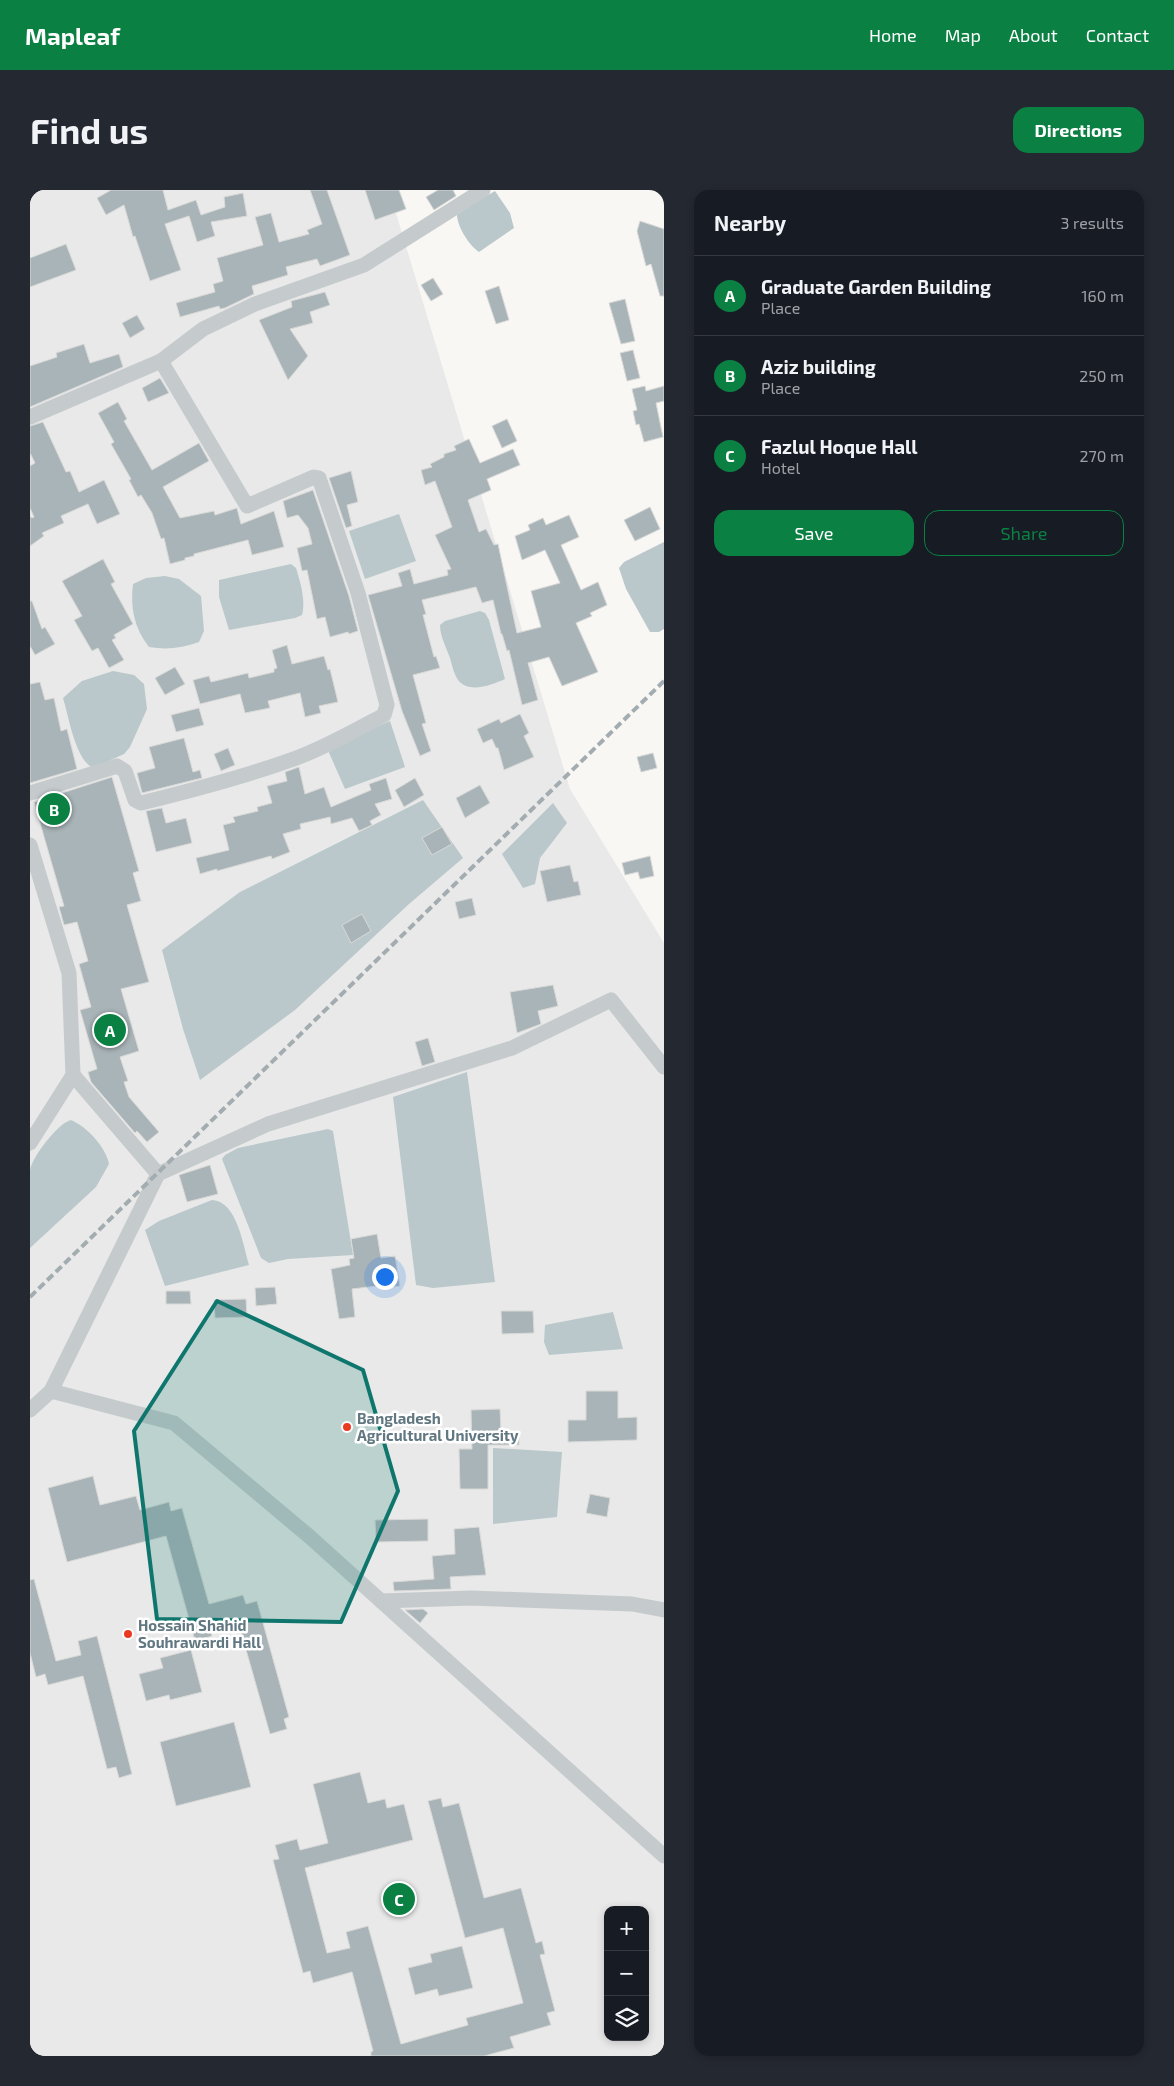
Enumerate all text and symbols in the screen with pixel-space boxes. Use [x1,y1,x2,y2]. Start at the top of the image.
text: Mapleaf [25,21,120,50]
text: Home [869,24,917,46]
text: Map [945,24,981,46]
text: About [1009,24,1058,46]
text: Contact [1086,24,1149,46]
button: Directions [1013,107,1144,153]
text: Find us [30,109,148,151]
text: Nearby [714,210,786,235]
text: 3 results [1061,213,1124,232]
text: Graduate Garden Building [761,275,991,298]
text: A [725,286,735,305]
text: 160 m [1081,286,1124,305]
text: Place [761,298,800,317]
text: Aziz building [761,355,876,378]
text: B [725,366,735,385]
text: 250 m [1079,366,1124,385]
text: Place [761,378,800,397]
text: Fazlul Hoque Hall [761,435,918,458]
text: C [725,446,735,465]
text: 270 m [1080,446,1124,465]
text: Hotel [761,458,800,477]
button: Save [714,510,914,556]
button: Share [924,510,1124,556]
pin: B [38,790,70,828]
pin: A [94,1011,126,1049]
your location [372,1264,398,1290]
place label: Bangladesh Agricultural University [357,1409,519,1445]
marker: Bangladesh Agricultural University [341,1421,353,1433]
place label: Hossain Shahid Souhrawardi Hall [138,1616,261,1651]
marker: Hossain Shahid Souhrawardi Hall [122,1628,134,1640]
pin: C [383,1880,415,1918]
map controls [604,1906,649,2041]
button: + [604,1906,649,1951]
button: − [604,1951,649,1996]
button: layers [604,1996,649,2041]

